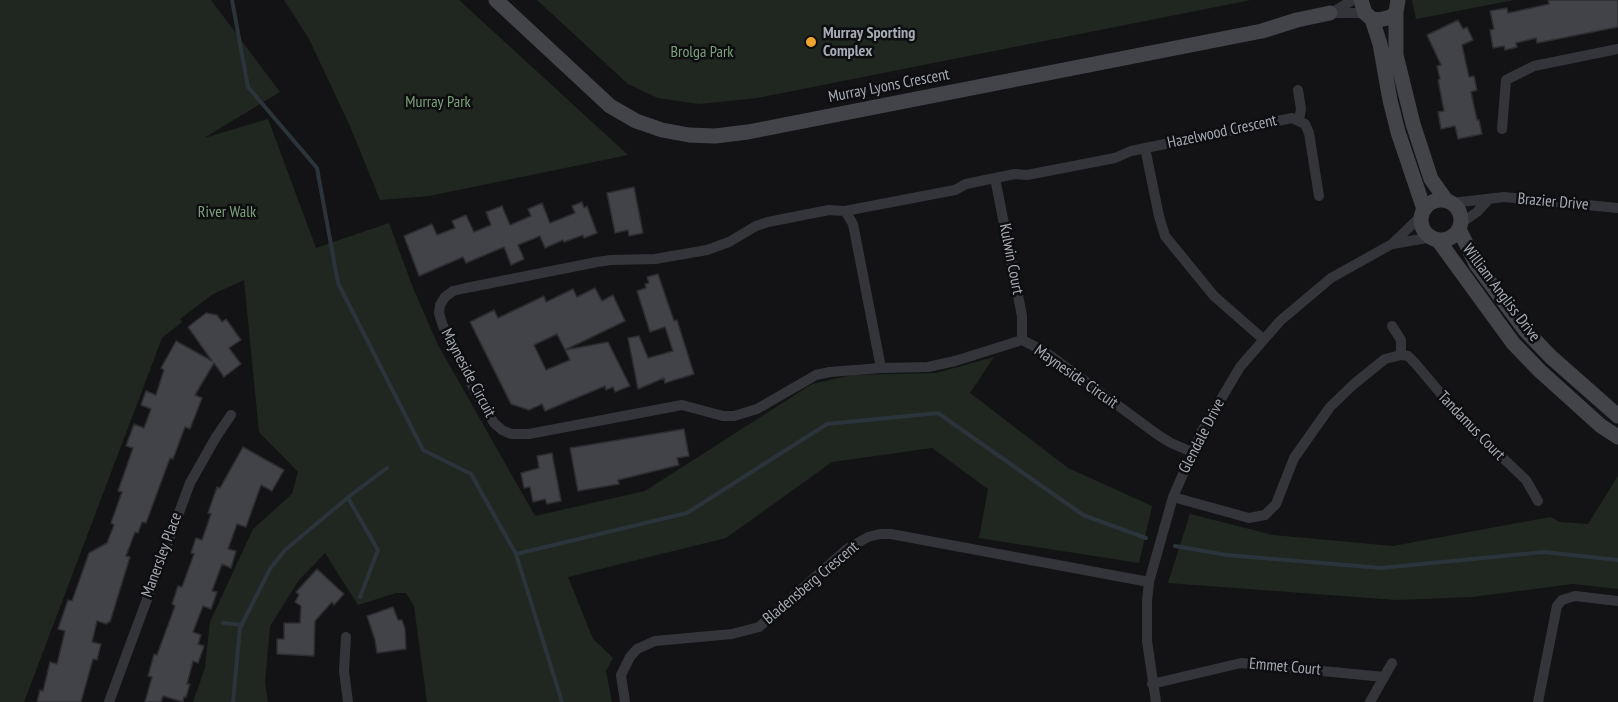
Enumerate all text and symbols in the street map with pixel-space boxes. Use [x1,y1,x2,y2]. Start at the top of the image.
place label: Murray Sporting Complex [823,23,915,61]
marker: Murray Sporting Complex [804,35,818,49]
park label: Brolga Park [670,42,734,62]
street label: Murray Lyons Crescent [827,65,951,107]
park label: Murray Park [405,92,471,112]
street label: Hazelwood Crescent [1166,111,1278,153]
street label: Brazier Drive [1517,189,1589,215]
park label: River Walk [198,202,256,222]
street label: Kulwin Court [995,222,1027,296]
street label: William Angliss Drive [1458,240,1544,346]
street label: Mayneside Circuit [437,325,499,421]
street label: Mayneside Circuit [1030,341,1122,413]
street label: Tandamus Court [1433,387,1509,465]
street label: Glendale Drive [1175,395,1229,477]
street label: Manersley Place [138,510,186,600]
street label: Bladensberg Crescent [759,537,863,629]
street label: Emmet Court [1248,654,1322,680]

